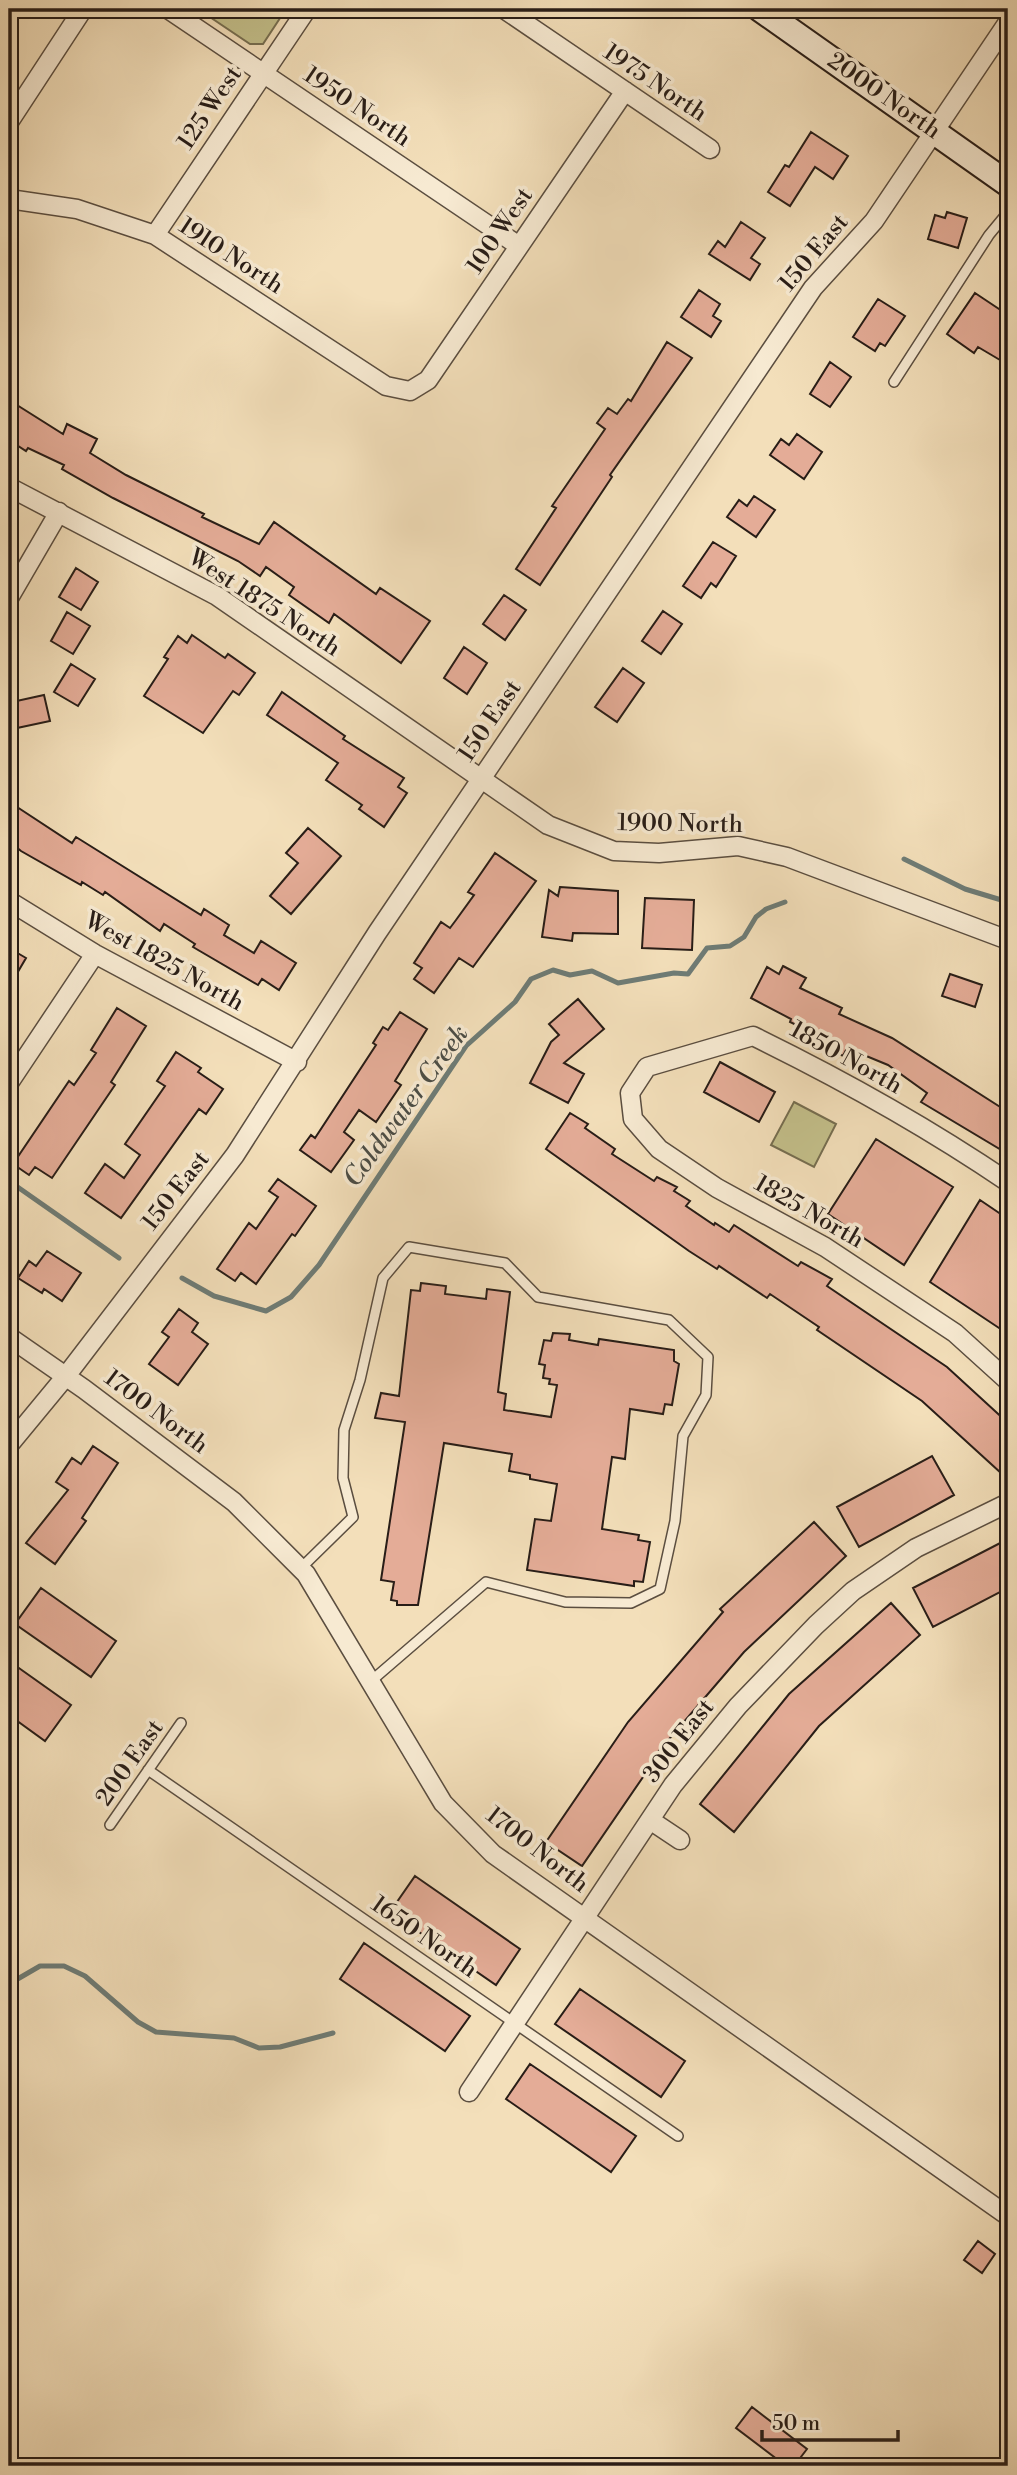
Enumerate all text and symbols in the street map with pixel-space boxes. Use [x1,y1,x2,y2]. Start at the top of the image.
street label: 1975 North [597,37,713,129]
street label: 2000 North [822,46,946,146]
street label: 125 West [171,60,249,155]
street label: 1950 North [298,60,416,154]
street label: 100 West [460,182,540,280]
street label: 150 East [773,208,855,298]
street label: 1910 North [173,211,289,301]
street label: West 1875 North [181,542,346,663]
street label: 150 East [452,674,529,768]
street label: 1900 North [617,808,743,840]
street label: West 1825 North [78,905,249,1018]
street label: 1850 North [785,1015,907,1101]
water label: Coldwater Creek [337,1019,475,1193]
street label: 150 East [136,1145,217,1237]
street label: 1825 North [749,1169,869,1255]
street label: 1700 North [98,1363,214,1461]
street label: 300 East [637,1693,721,1789]
street label: 200 East [89,1714,171,1812]
street label: 1700 North [479,1800,595,1900]
street label: 1650 North [365,1889,483,1985]
scale bar [762,2398,898,2442]
text: 50 m [772,2411,820,2437]

